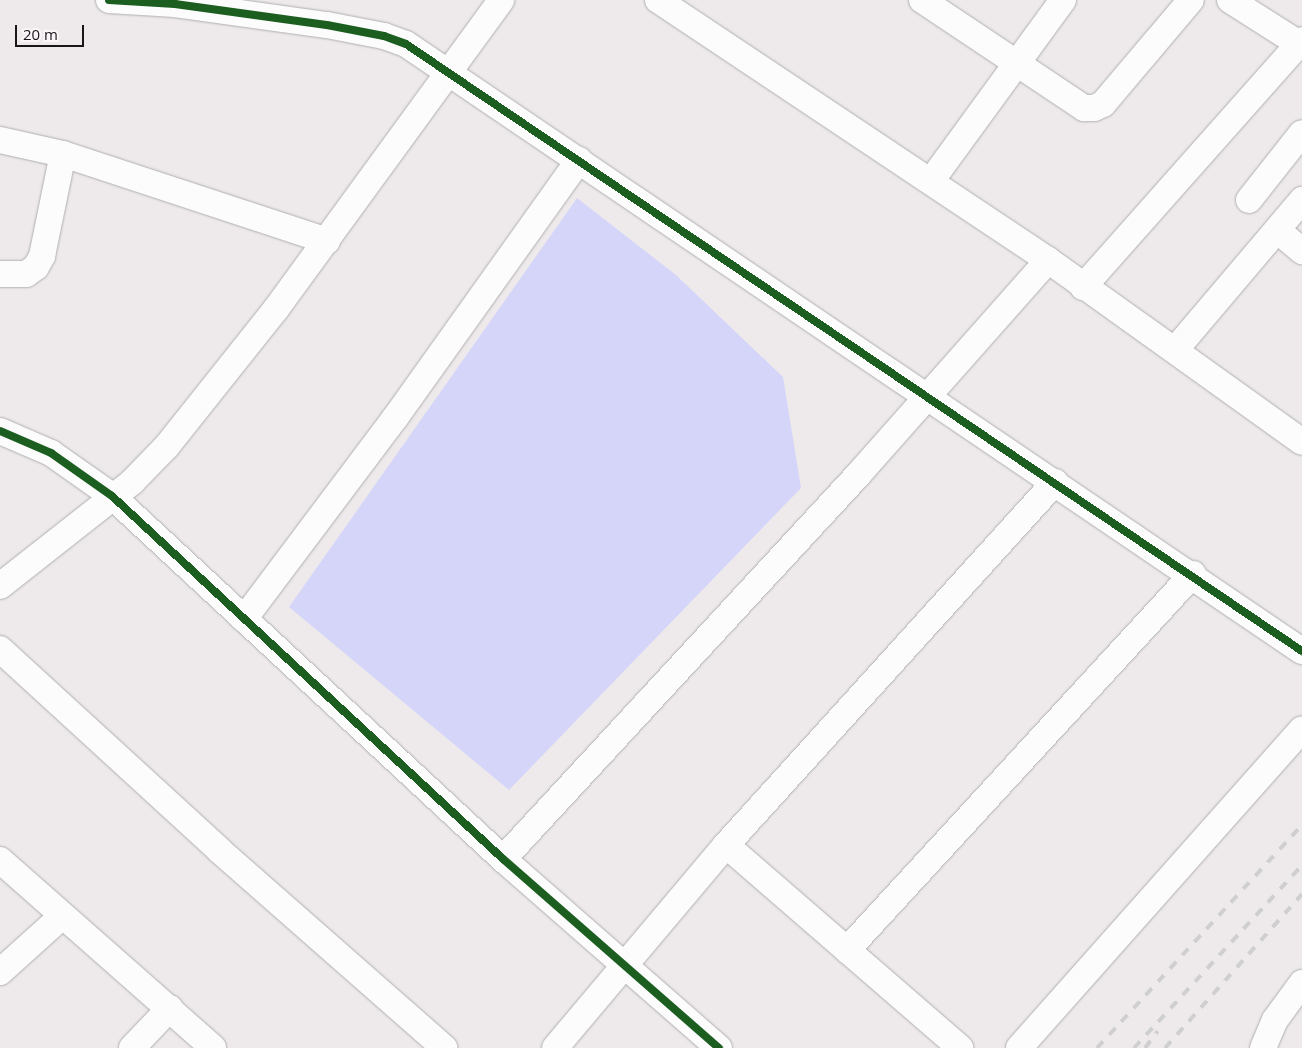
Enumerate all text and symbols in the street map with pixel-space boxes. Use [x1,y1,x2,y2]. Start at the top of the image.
scale bar [18,15,86,47]
text: 20 m [23,24,58,44]

